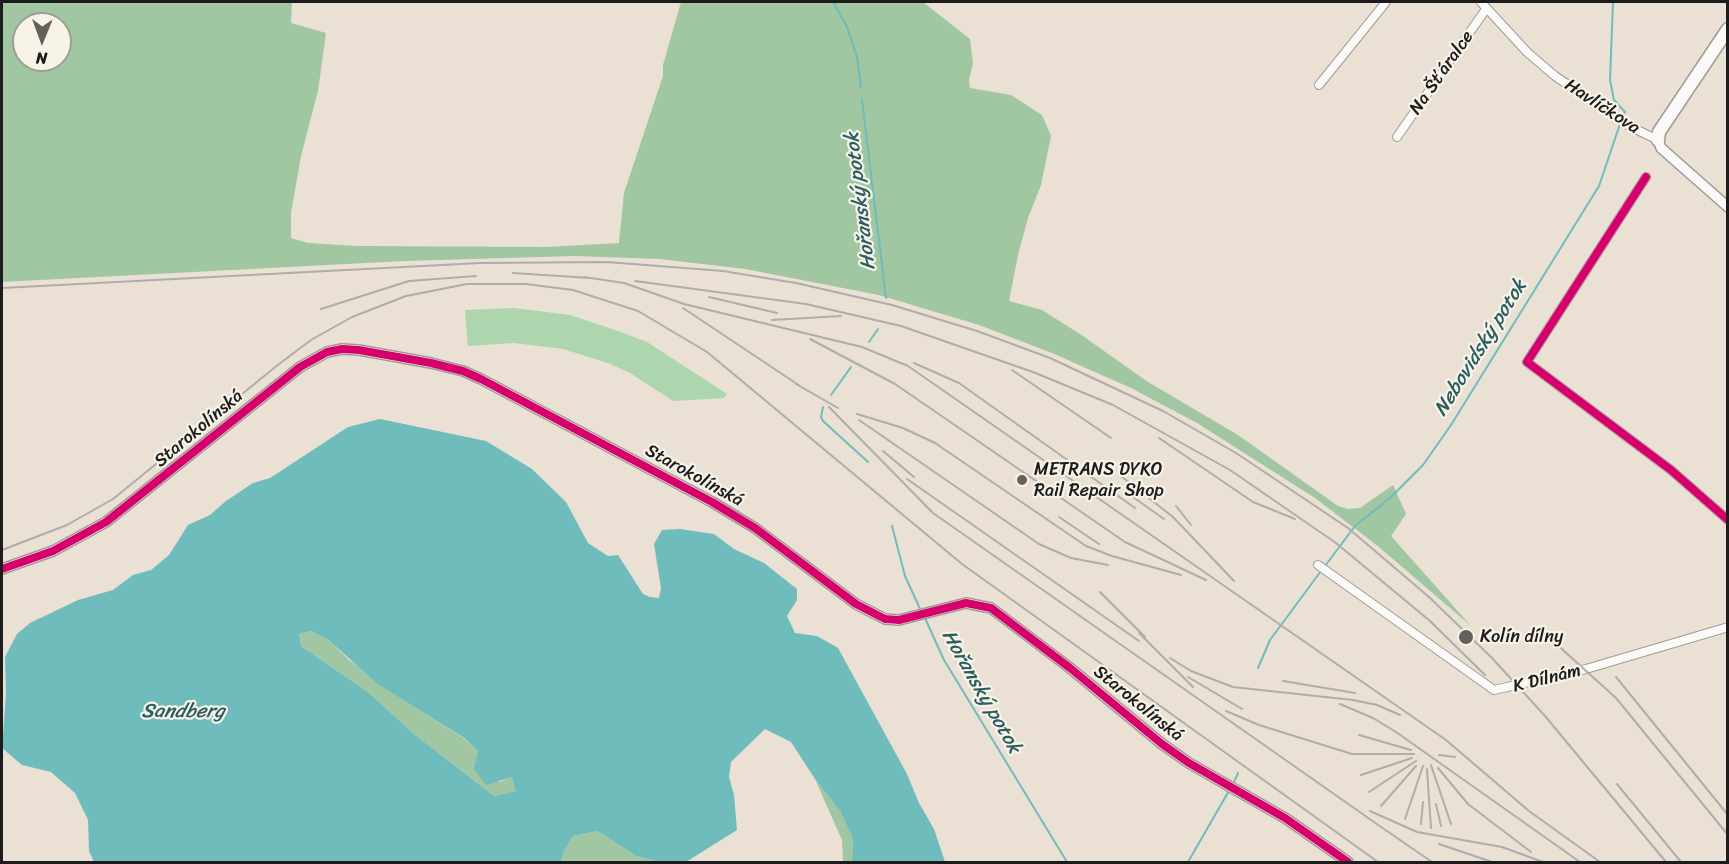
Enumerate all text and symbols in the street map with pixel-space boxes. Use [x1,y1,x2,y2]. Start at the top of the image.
north arrow [12,12,72,72]
street label: Na Šťáralce [1405,27,1479,119]
text: N [36,44,48,73]
street label: Havlíčkova [1560,75,1644,139]
water label: Hořanský potok [841,131,881,271]
water label: Nebovidský potok [1429,275,1533,421]
street label: Starokolínská [150,386,248,472]
street label: Starokolínská [641,440,747,512]
place label: METRANS DYKO Rail Repair Shop [1034,459,1164,502]
marker: METRANS DYKO Rail Repair Shop [1015,473,1029,487]
water label: Hořanský potok [936,626,1026,758]
place label: Kolín dílny [1480,626,1563,648]
marker: Kolín dílny [1457,628,1475,646]
street label: K Dílnám [1511,660,1583,698]
street label: Starokolínská [1089,661,1187,747]
water label: Sandberg [141,700,225,724]

